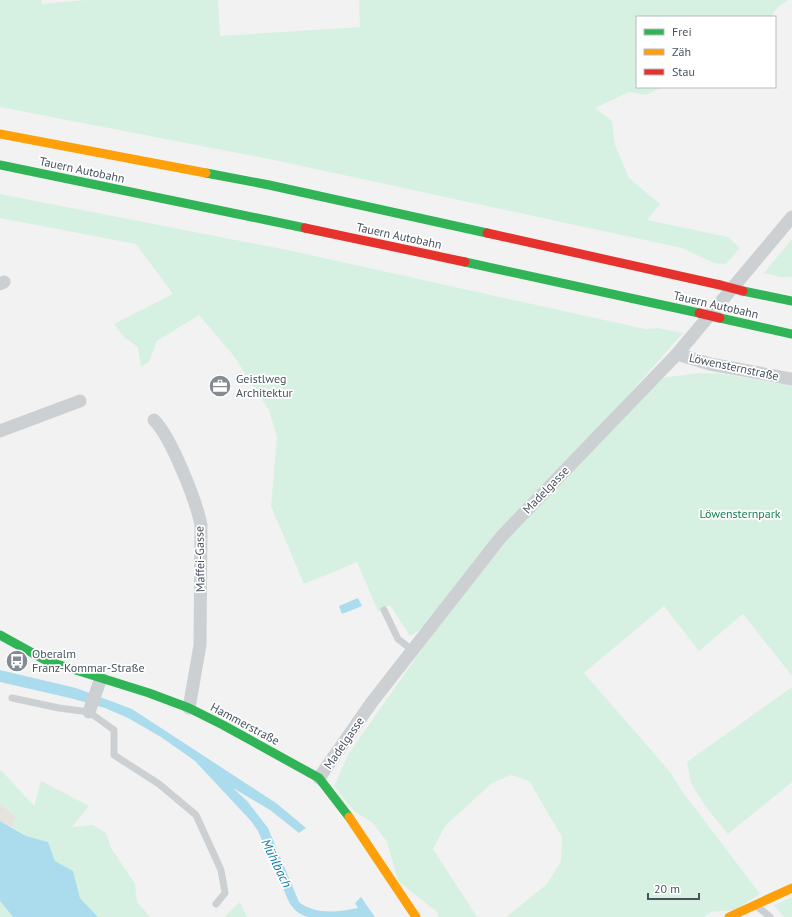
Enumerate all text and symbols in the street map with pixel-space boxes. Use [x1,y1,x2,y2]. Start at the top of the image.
legend [636,16,776,88]
text: Frei [672,24,692,39]
text: Zäh [672,44,691,59]
text: Stau [672,64,695,79]
street label: Tauern Autobahn [38,153,126,186]
street label: Tauern Autobahn [355,219,443,252]
street label: Tauern Autobahn [672,287,760,322]
street label: Löwensternstraße [688,350,780,383]
place label: Geistlweg Architektur [236,371,293,400]
office icon: Geistlweg Architektur [207,373,233,399]
street label: Madelgasse [519,463,572,516]
park label: Löwensternpark [699,506,781,521]
street label: Maffei-Gasse [191,526,208,592]
place label: Oberalm Franz-Kommar-Straße [32,646,145,675]
bus stop icon: Oberalm Franz-Kommar-Straße [4,648,30,674]
street label: Hammerstraße [208,699,282,748]
street label: Madelgasse [320,714,367,772]
water label: Mühlbach [257,836,296,891]
scale bar [648,875,699,901]
text: 20 m [654,881,680,896]

